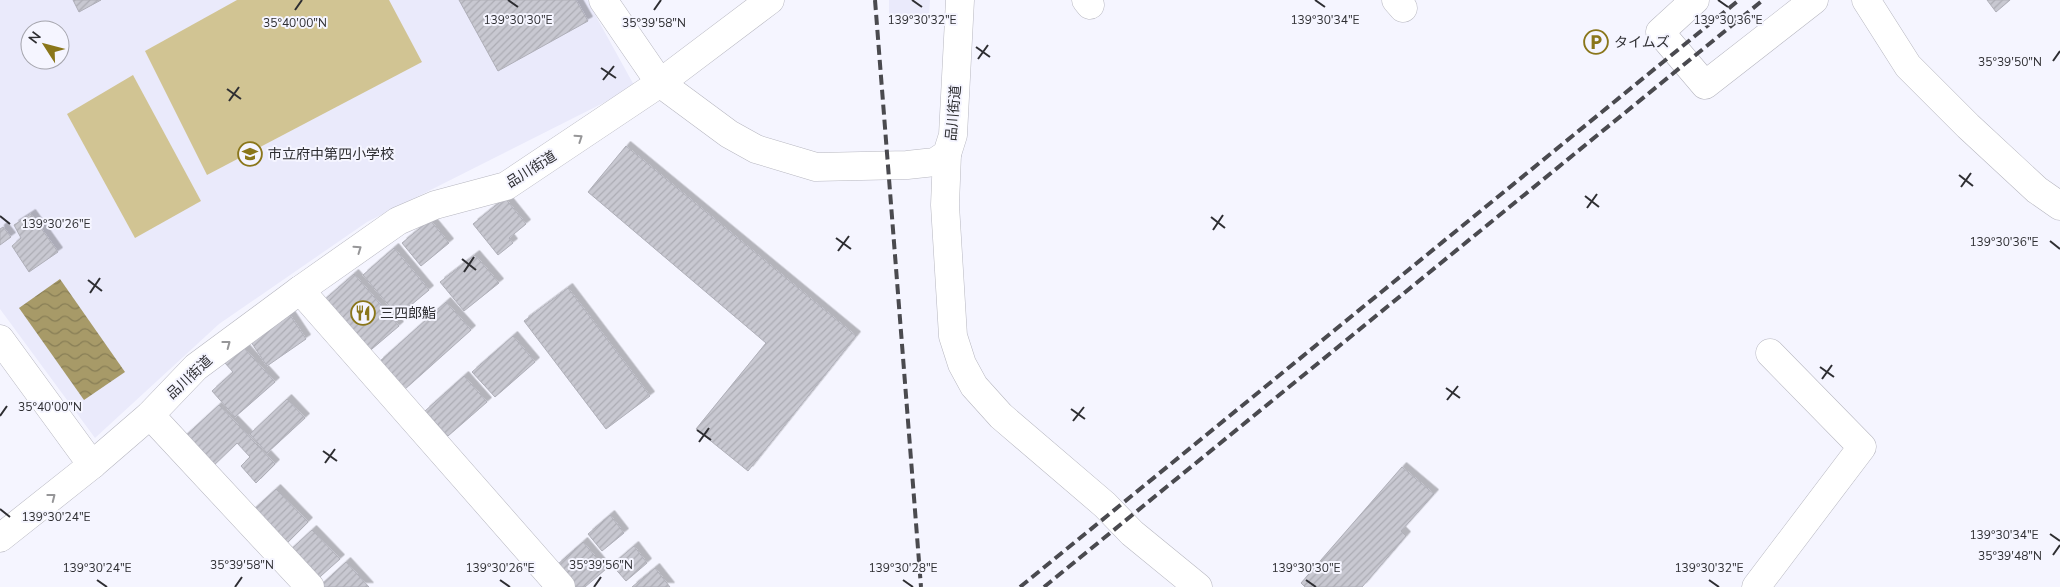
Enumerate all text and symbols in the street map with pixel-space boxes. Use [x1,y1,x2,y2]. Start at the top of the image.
text: 139°30'30"E [483,12,553,28]
text: 139°30'32"E [887,12,957,28]
text: 139°30'34"E [1290,12,1360,28]
text: 139°30'36"E [1693,12,1763,28]
text: 35°40'00"N [263,15,327,31]
text: 35°39'58"N [622,15,686,31]
north arrow [20,20,70,70]
text: N [24,28,46,47]
parking icon: タイムズ [1583,29,1609,55]
place label: タイムズ [1614,33,1670,52]
text: 35°39'50"N [1978,54,2042,70]
street label: 品川街道 [942,84,965,142]
one-way arrow [574,135,583,144]
school or university icon: 市立府中第四小学校 [237,141,263,167]
place label: 市立府中第四小学校 [268,145,394,164]
street label: 品川街道 [502,147,560,192]
text: 139°30'26"E [21,216,91,232]
text: 139°30'36"E [1969,234,2039,250]
one-way arrow [352,246,362,255]
restaurant icon: 三四郎鮨 [350,300,376,326]
place label: 三四郎鮨 [380,304,436,323]
one-way arrow [221,342,230,350]
street label: 品川街道 [162,351,216,403]
text: 35°40'00"N [18,399,82,415]
one-way arrow [46,494,55,502]
text: 139°30'24"E [21,509,91,525]
text: 139°30'34"E [1969,527,2039,543]
text: 35°39'48"N [1978,548,2042,564]
text: 35°39'58"N [210,557,274,573]
text: 35°39'56"N [569,557,633,573]
text: 139°30'24"E [62,560,132,576]
text: 139°30'26"E [465,560,535,576]
text: 139°30'28"E [868,560,938,576]
text: 139°30'30"E [1271,560,1341,576]
text: 139°30'32"E [1674,560,1744,576]

